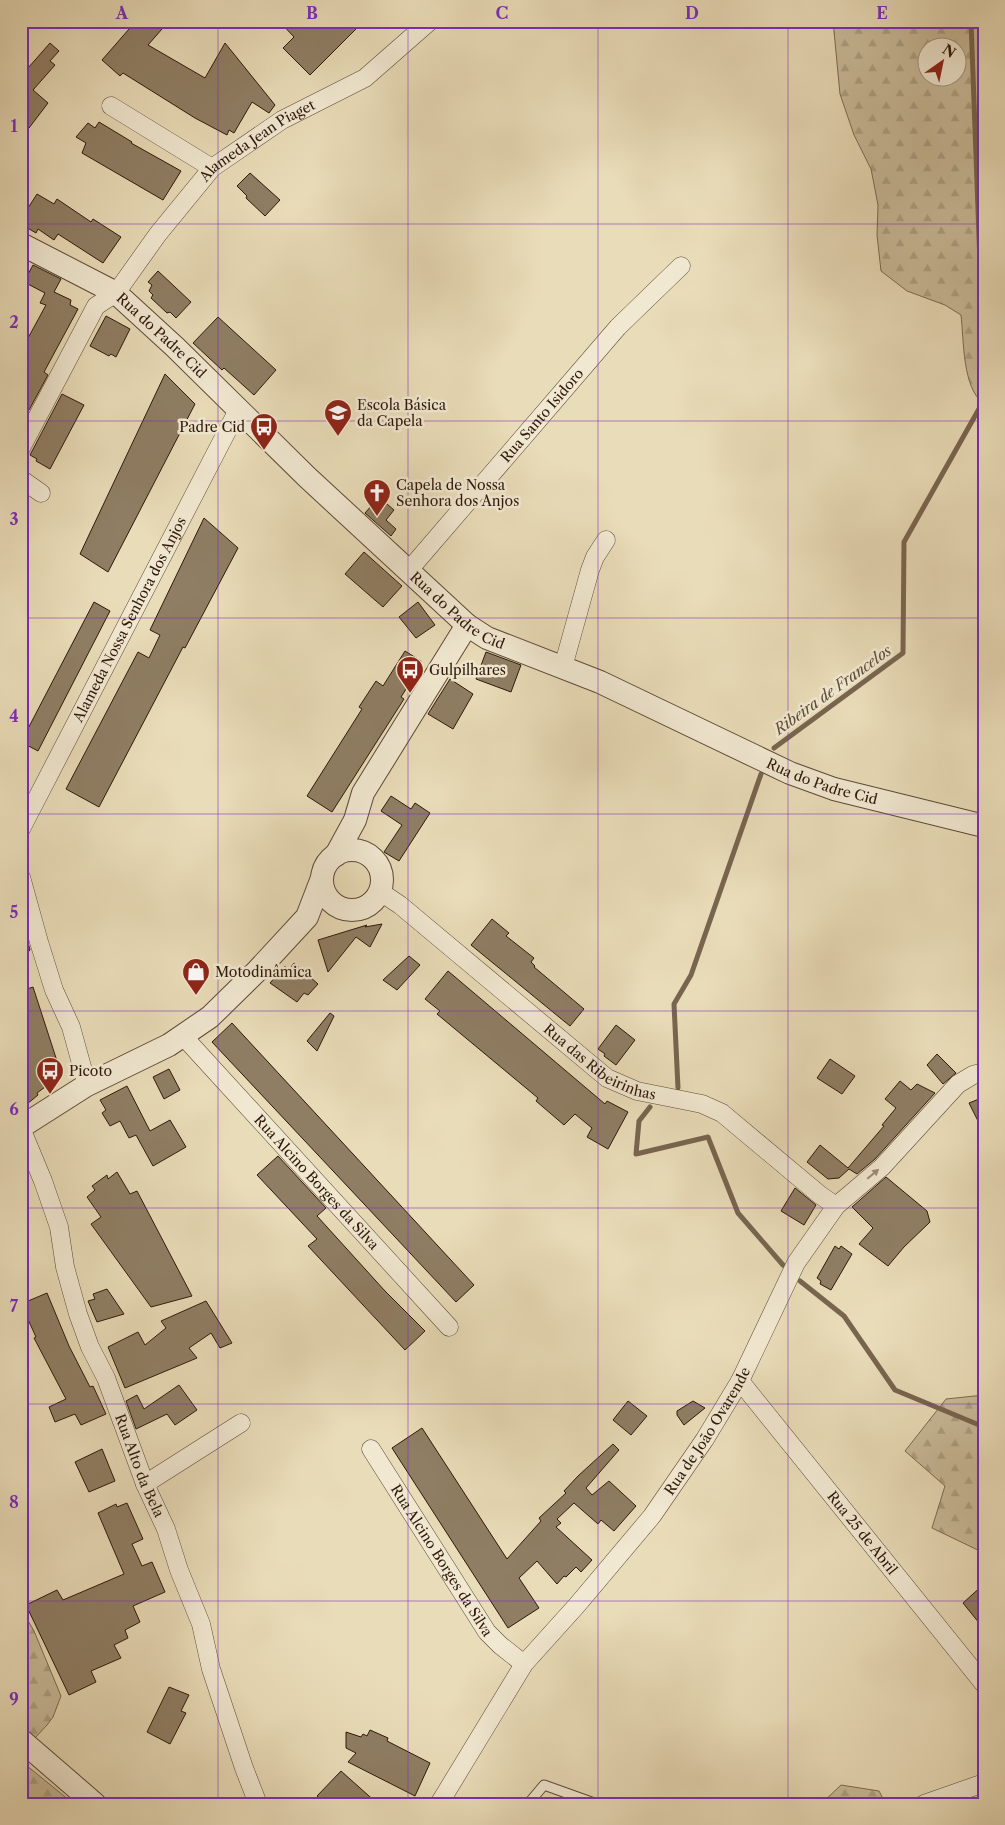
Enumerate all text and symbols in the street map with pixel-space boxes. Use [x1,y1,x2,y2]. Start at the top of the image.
text: A [115,3,129,23]
text: B [306,3,318,23]
text: C [496,3,508,23]
text: D [685,3,699,23]
text: E [876,3,888,23]
north arrow [918,38,968,88]
text: N [939,40,959,62]
street label: Alameda Jean Piaget [195,96,318,186]
text: 1 [10,116,18,136]
street label: Rua do Padre Cid [113,289,210,382]
text: 2 [9,312,19,332]
street label: Rua Santo Isidoro [497,365,588,466]
place label: Escola Básica da Capela [357,396,447,430]
school or university icon: Escola Básica da Capela [323,398,353,437]
bus stop icon: Padre Cid [249,412,279,451]
place label: Padre Cid [179,418,245,436]
place label: Capela de Nossa Senhora dos Anjos [396,476,519,510]
church icon: Capela de Nossa Senhora dos Anjos [362,478,392,517]
text: 3 [9,509,19,529]
street label: Alameda Nossa Senhora dos Anjos [68,514,190,726]
street label: Rua do Padre Cid [406,568,508,653]
water label: Ribeira de Francelos [769,640,895,739]
bus stop icon: Gulpilhares [395,655,425,694]
place label: Gulpilhares [429,661,506,679]
text: 4 [9,706,19,726]
street label: Rua do Padre Cid [763,754,880,809]
text: 5 [10,902,19,922]
shop icon: Motodinâmica [181,957,211,996]
place label: Motodinâmica [215,963,313,981]
street label: Rua das Ribeirinhas [540,1020,658,1104]
bus stop icon: Picoto [35,1056,65,1095]
place label: Picoto [69,1062,112,1080]
text: 6 [9,1099,19,1119]
street label: Rua Alcino Borges da Silva [250,1111,383,1254]
one-way arrow [867,1169,880,1180]
text: 7 [10,1296,19,1316]
street label: Rua de João Ovarende [660,1364,754,1498]
street label: Rua Alto da Bela [111,1411,168,1521]
street label: Rua Alcino Borges da Silva [387,1481,497,1640]
street label: Rua 25 de Abril [823,1488,901,1578]
text: 8 [9,1492,19,1512]
text: 9 [9,1689,19,1709]

